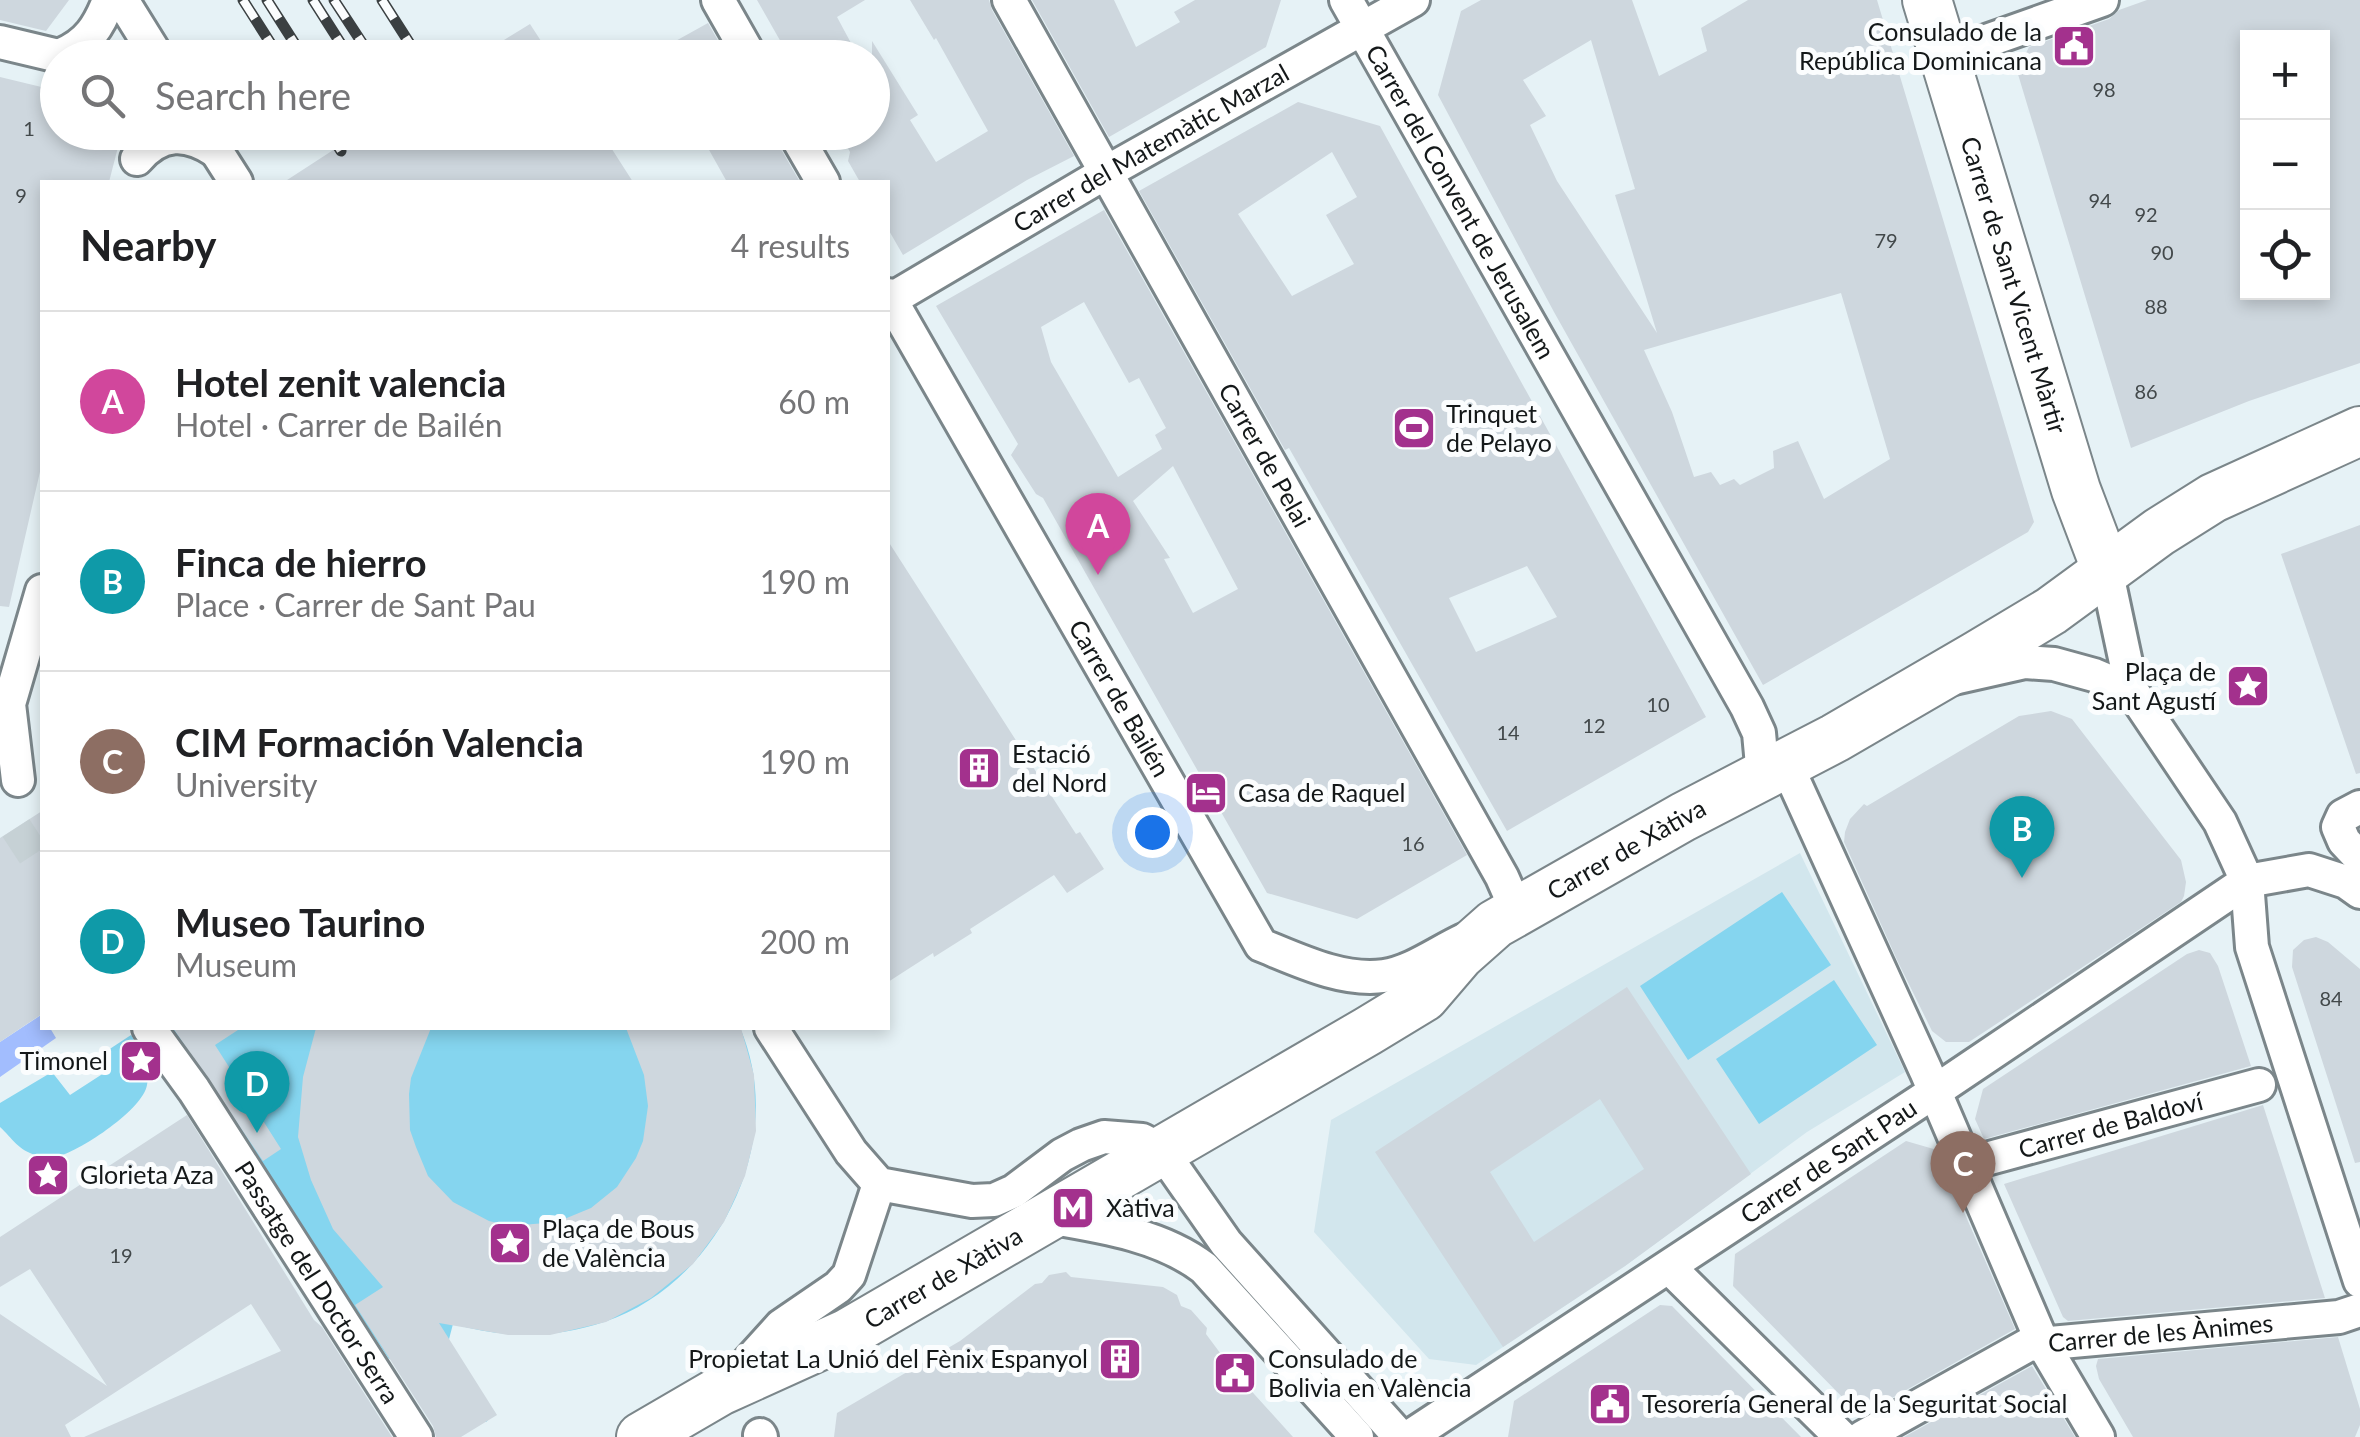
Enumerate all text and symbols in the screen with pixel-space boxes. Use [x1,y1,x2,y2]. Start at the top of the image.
place label: Consulado de la República Dominicana [1799,16,2042,75]
public building icon: Consulado de la República Dominicana [2051,23,2097,69]
map controls [2240,30,2330,300]
button: + [2240,30,2330,120]
street label: Carrer del Convent de Jerusalem [1360,39,1562,364]
search box [40,40,890,150]
street label: Carrer del Matemàtic Marzal [1007,57,1294,238]
icon: search [75,68,130,123]
text: Search here [155,72,351,118]
house number: 98 [2092,77,2116,101]
house number: 1 [23,116,35,140]
button: − [2240,120,2330,210]
street label: Carrer de Sant Vicent Màrtir [1955,133,2074,437]
house number: 9 [15,183,27,207]
house number: 94 [2088,188,2112,212]
house number: 92 [2134,202,2158,226]
button: locate [2240,210,2330,300]
text: Nearby [80,220,217,270]
text: 4 results [731,226,850,265]
house number: 79 [1874,228,1898,252]
house number: 90 [2150,240,2174,264]
house number: 88 [2144,294,2168,318]
text: Hotel zenit valencia [175,359,506,405]
street label: Carrer de Pelai [1213,377,1318,532]
house number: 86 [2134,379,2158,403]
text: A [101,382,124,421]
text: 60 m [778,382,850,421]
place label: Trinquet de Pelayo [1446,398,1552,457]
text: Hotel · Carrer de Bailén [175,405,503,444]
sports icon: Trinquet de Pelayo [1391,405,1437,451]
pin: A [1066,492,1130,575]
text: Finca de hierro [175,539,427,585]
text: B [102,562,123,601]
text: 190 m [760,562,850,601]
text: Place · Carrer de Sant Pau [175,585,536,624]
street label: Carrer de Bailén [1063,614,1177,782]
place label: Plaça de Sant Agustí [2092,656,2218,715]
place icon: Plaça de Sant Agustí [2225,663,2271,709]
house number: 10 [1646,692,1670,716]
house number: 12 [1582,713,1606,737]
text: CIM Formación Valencia [175,719,584,765]
house number: 14 [1496,720,1520,744]
place label: Estació del Nord [1012,738,1107,797]
text: C [102,742,123,781]
text: 190 m [760,742,850,781]
building icon: Estació del Nord [956,745,1002,791]
text: University [175,765,318,804]
hotel icon: Casa de Raquel [1183,770,1229,816]
place label: Casa de Raquel [1238,777,1405,807]
street label: Carrer de Xàtiva [1541,792,1710,905]
pin: B [1990,796,2054,878]
your location [1127,807,1178,858]
house number: 16 [1401,831,1425,855]
text: Museo Taurino [175,899,425,945]
text: D [100,922,125,961]
text: 200 m [760,922,850,961]
text: Museum [175,945,297,984]
house number: 84 [2319,986,2343,1010]
place icon: Timonel [118,1038,164,1084]
place label: Timonel [20,1045,108,1075]
pin: D [224,1050,290,1133]
street label: Carrer de Baldoví [2015,1085,2207,1164]
street label: Carrer de Sant Pau [1734,1092,1922,1229]
pin: C [1930,1130,1996,1213]
place icon: Glorieta Aza [25,1152,71,1198]
street label: Passatge del Doctor Serra [229,1155,407,1409]
place label: Glorieta Aza [80,1159,214,1189]
metro station icon: Xàtiva [1050,1185,1096,1231]
place label: Xàtiva [1106,1192,1175,1222]
place label: Plaça de Bous de València [542,1213,695,1272]
street label: Carrer de Xàtiva [858,1219,1027,1334]
place icon: Plaça de Bous de València [487,1220,533,1266]
house number: 19 [109,1243,133,1267]
street label: Carrer de les Ànimes [2047,1307,2274,1357]
building icon: Propietat La Unió del Fènix Espanyol [1097,1336,1143,1382]
place label: Propietat La Unió del Fènix Espanyol [688,1343,1088,1373]
place label: Consulado de Bolivia en València [1268,1343,1471,1402]
public building icon: Consulado de Bolivia en València [1212,1350,1258,1396]
public building icon: Tesorería General de la Seguritat Social [1587,1381,1633,1427]
place label: Tesorería General de la Seguritat Social [1642,1388,2067,1418]

